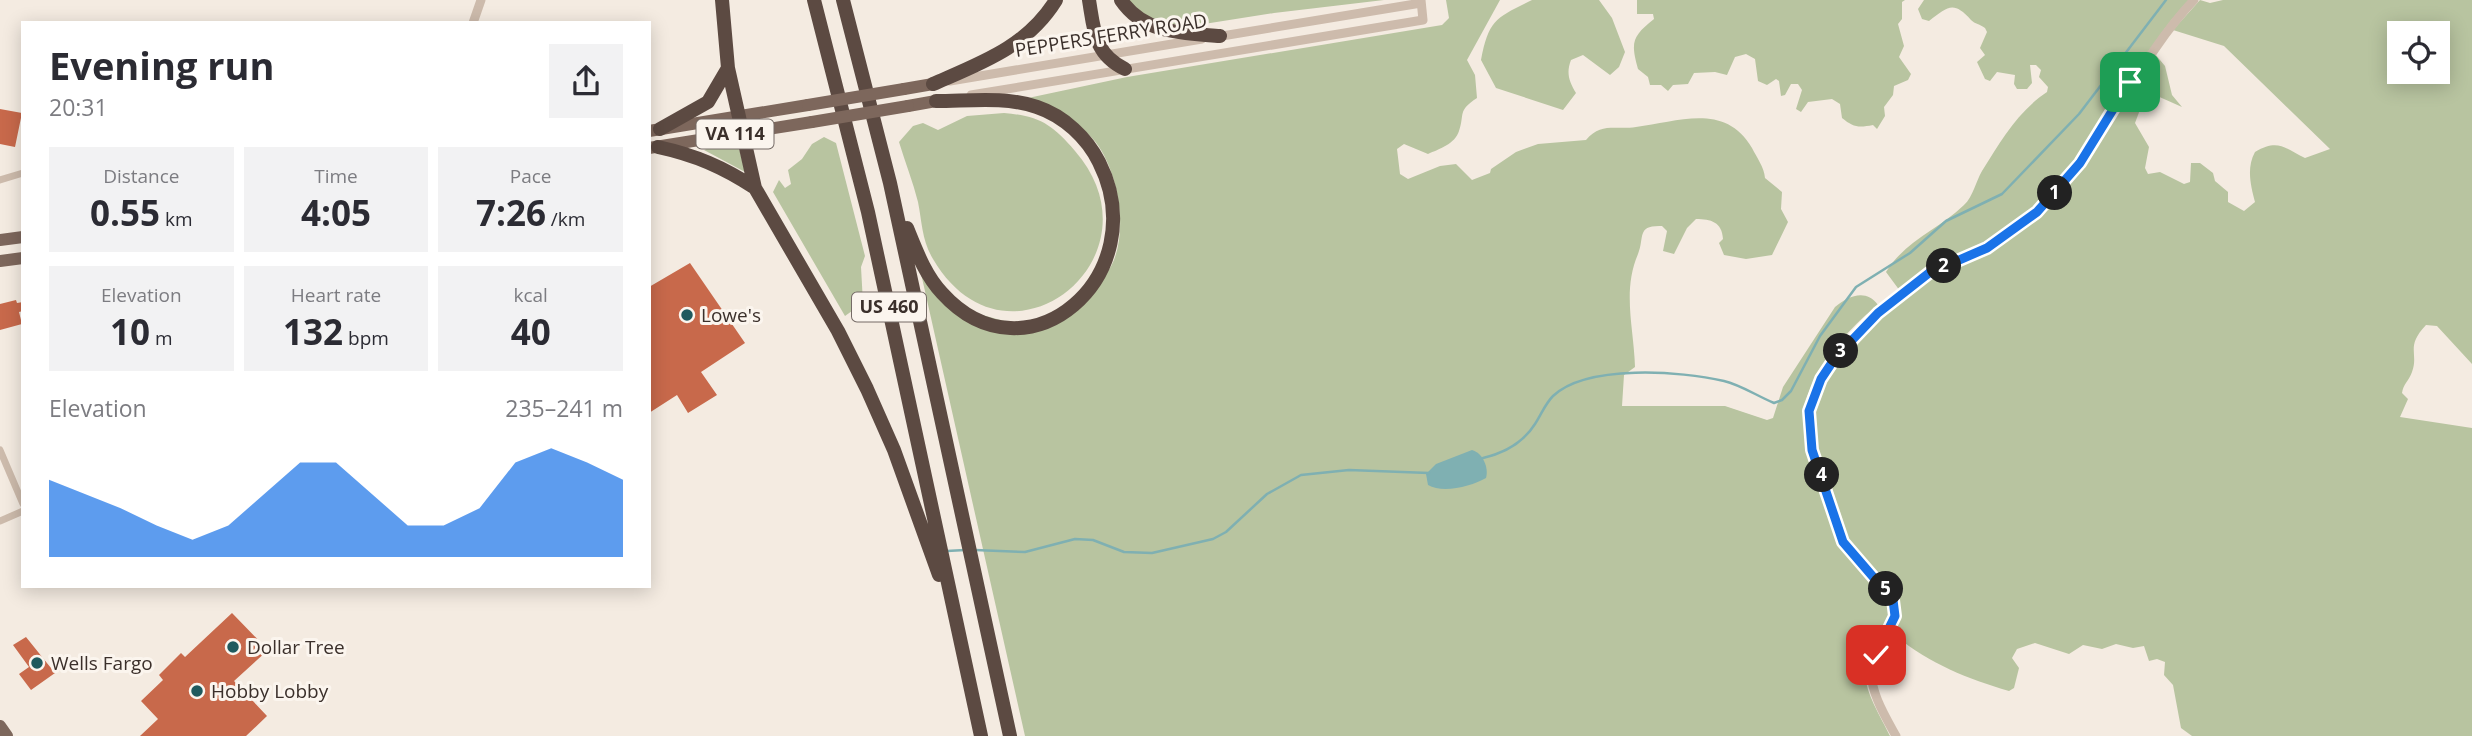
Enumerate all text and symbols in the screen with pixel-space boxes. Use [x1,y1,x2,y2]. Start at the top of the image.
street label: PEPPERS FERRY ROAD [1013,7,1209,63]
map controls [2387,21,2450,84]
button: locate [2387,21,2450,84]
text: Evening run [49,39,274,91]
button: share [549,44,623,118]
pin [2100,52,2160,112]
icon: arrive [2111,63,2149,101]
text: 20:31 [49,91,108,123]
road number: VA 114 [696,119,774,148]
text: Distance [103,163,180,189]
text: Time [314,163,358,189]
text: Pace [510,163,552,189]
pin: 1 [2038,176,2072,210]
text: 1 [2049,179,2060,205]
text: 0.55 [90,189,160,236]
text: 4:05 [301,189,371,236]
text: 7:26 [476,189,546,236]
text: km [160,206,193,232]
text: /km [546,206,585,232]
pin: 2 [1926,248,1962,284]
text: 2 [1938,252,1949,278]
text: Elevation [101,282,182,308]
text: Heart rate [291,282,381,308]
text: kcal [513,282,548,308]
road number: US 460 [852,292,926,321]
place label: Lowe's [701,302,761,328]
marker: Lowe's [679,307,695,323]
text: 10 [110,308,150,355]
text: 132 [283,308,343,355]
text: 40 [511,308,551,355]
text: m [150,325,173,351]
text: bpm [343,325,389,351]
pin: 3 [1824,334,1858,368]
text: 3 [1835,337,1846,363]
text: Elevation [49,392,147,424]
text: 235–241 m [505,392,623,424]
pin: 4 [1804,458,1840,492]
text: 4 [1816,461,1827,487]
pin: 5 [1868,572,1904,606]
text: 5 [1880,575,1891,601]
pin [1846,625,1906,685]
place label: Dollar Tree [247,634,345,660]
icon: check [1857,636,1895,674]
marker: Dollar Tree [225,639,241,655]
place label: Wells Fargo [51,650,153,676]
marker: Wells Fargo [29,655,45,671]
place label: Hobby Lobby [211,678,329,704]
marker: Hobby Lobby [189,683,205,699]

